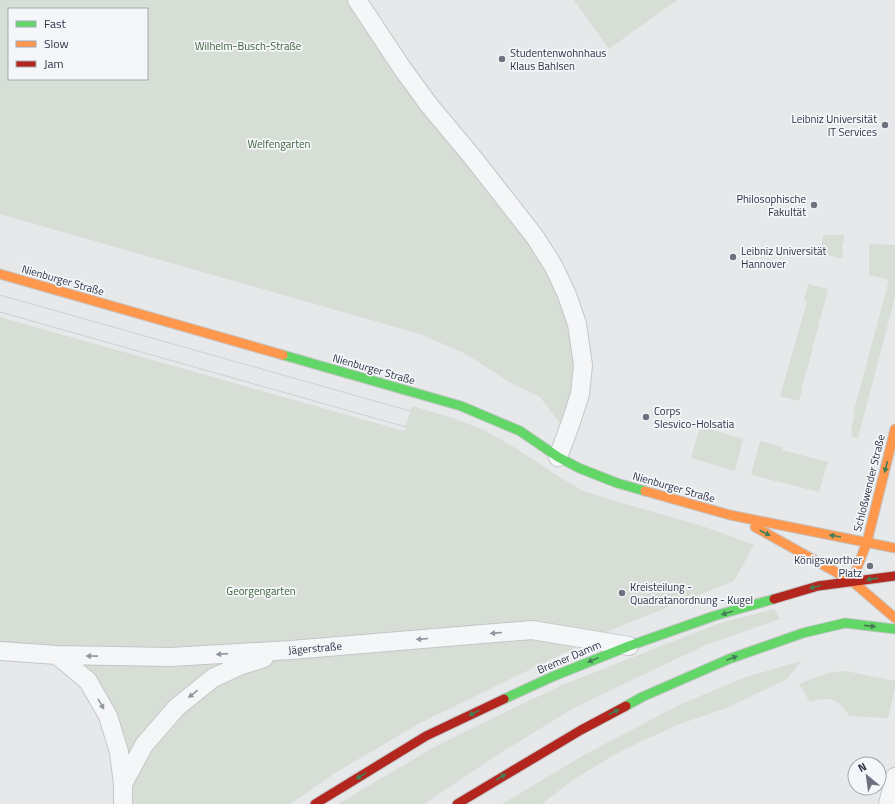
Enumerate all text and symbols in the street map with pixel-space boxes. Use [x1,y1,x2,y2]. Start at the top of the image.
legend [8,8,148,80]
text: Fast [44,14,67,33]
text: Slow [44,34,69,53]
park label: Wilhelm-Busch-Straße [195,38,302,54]
place label: Studentenwohnhaus Klaus Bahlsen [510,45,606,74]
text: Jam [44,54,64,73]
marker: Studentenwohnhaus Klaus Bahlsen [497,54,507,64]
place label: Leibniz Universität IT Services [792,111,877,140]
marker: Leibniz Universität IT Services [880,120,890,130]
park label: Welfengarten [248,136,311,152]
place label: Philosophische Fakultät [736,191,806,220]
marker: Philosophische Fakultät [809,200,819,210]
place label: Leibniz Universität Hannover [741,243,827,272]
marker: Leibniz Universität Hannover [728,252,738,262]
street label: Nienburger Straße [20,261,106,300]
street label: Nienburger Straße [331,350,417,389]
place label: Corps Slesvico-Holsatia [654,403,735,432]
marker: Corps Slesvico-Holsatia [641,412,651,422]
street label: Schloßwender Straße [849,432,889,533]
one-way arrow [882,461,888,473]
street label: Nienburger Straße [631,468,717,507]
one-way arrow [759,529,771,536]
one-way arrow [829,532,842,538]
place label: Königsworther Platz [794,552,862,581]
marker: Königsworther Platz [865,561,875,571]
one-way arrow [866,576,878,582]
place label: Kreisteilung - Quadratanordnung - Kugel [630,579,753,608]
park label: Georgengarten [226,583,296,599]
one-way arrow [808,585,821,591]
marker: Kreisteilung - Quadratanordnung - Kugel [617,588,627,598]
one-way arrow [721,610,733,616]
one-way arrow [864,622,876,629]
one-way arrow [490,629,502,636]
one-way arrow [416,636,428,642]
street label: Bremer Damm [535,636,603,678]
street label: Jägerstraße [287,638,343,658]
one-way arrow [216,651,228,658]
one-way arrow [85,653,98,659]
one-way arrow [726,654,738,660]
one-way arrow [586,658,598,664]
one-way arrow [187,690,198,698]
one-way arrow [98,698,105,710]
one-way arrow [468,709,479,716]
one-way arrow [608,709,620,716]
north arrow [847,756,887,796]
text: N [855,758,869,776]
one-way arrow [355,773,367,780]
one-way arrow [495,774,507,781]

